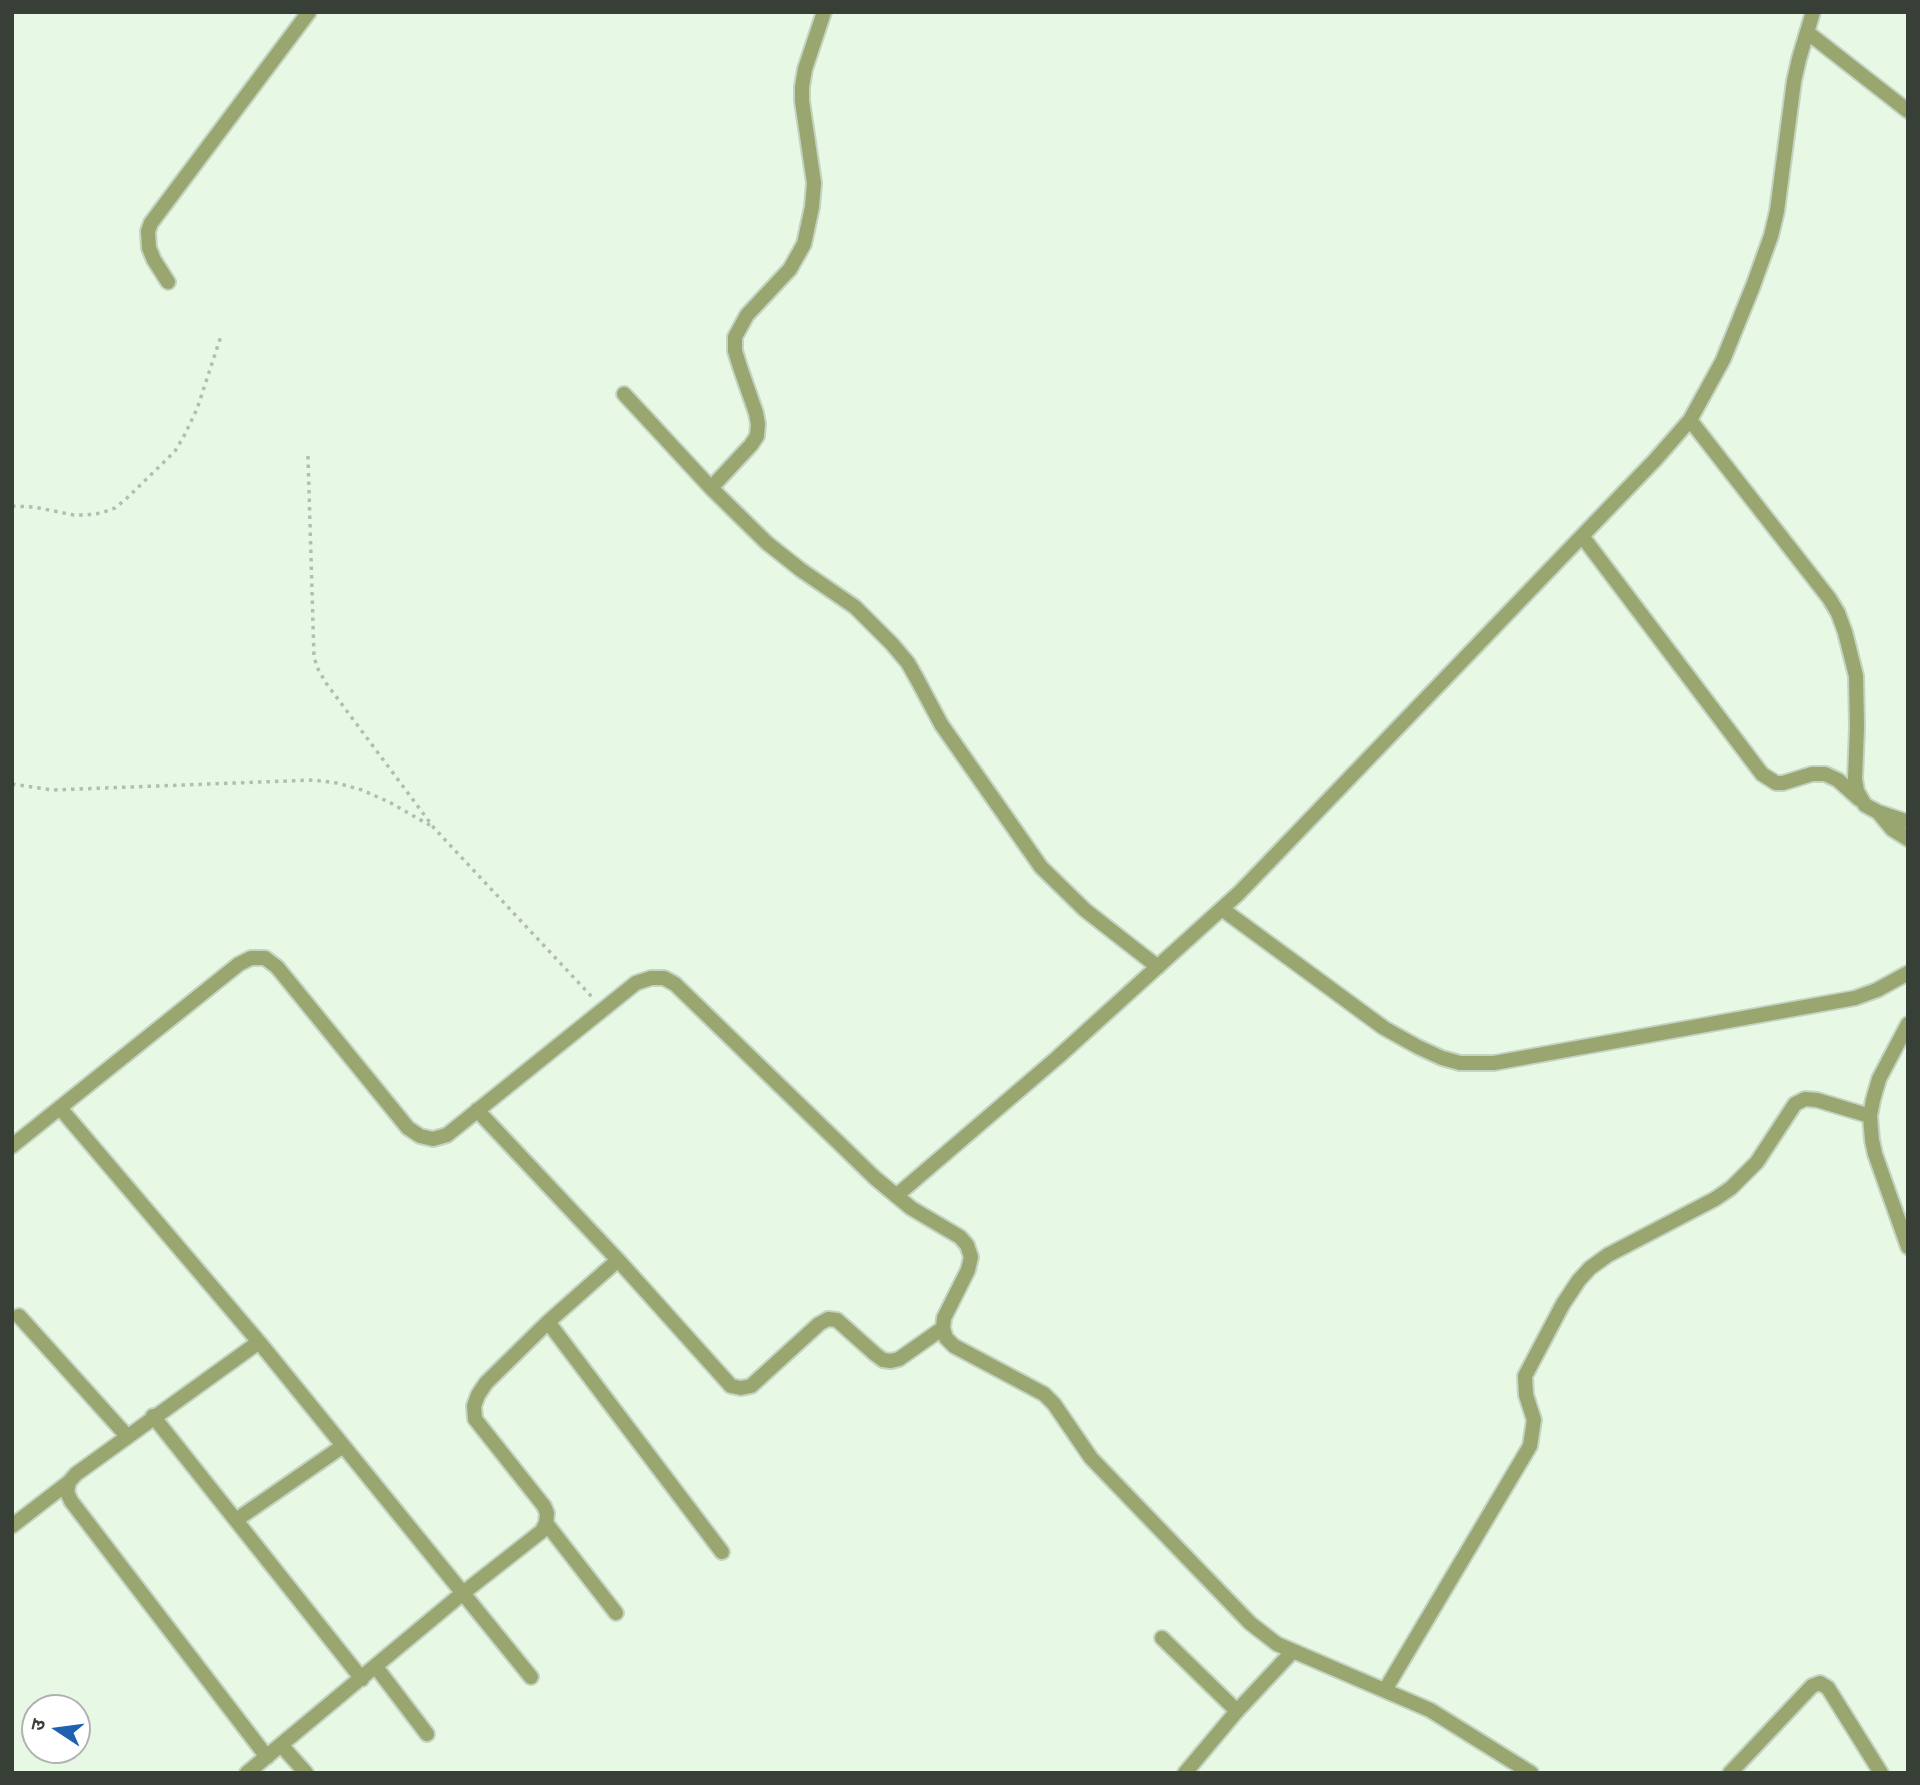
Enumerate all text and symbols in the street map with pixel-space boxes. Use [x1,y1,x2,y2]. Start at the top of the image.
north arrow [21,1694,91,1764]
text: उ [26,1717,49,1733]

